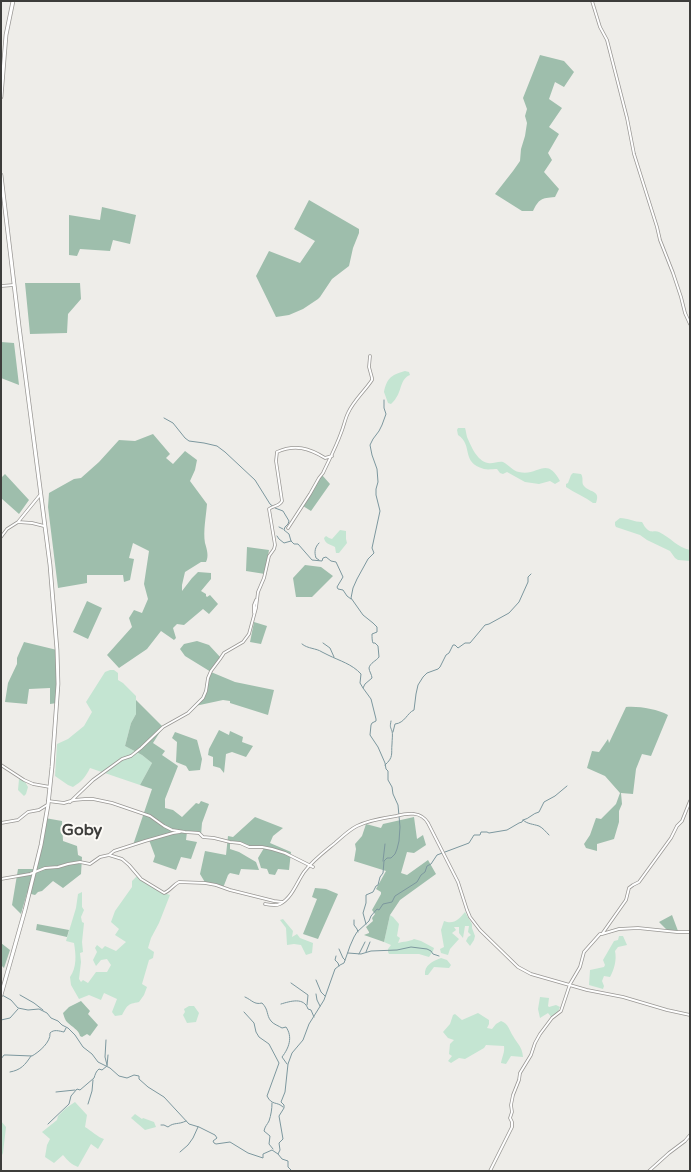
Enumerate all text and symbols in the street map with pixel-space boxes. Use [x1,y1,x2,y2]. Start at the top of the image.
district label: Goby [62,821,102,841]

